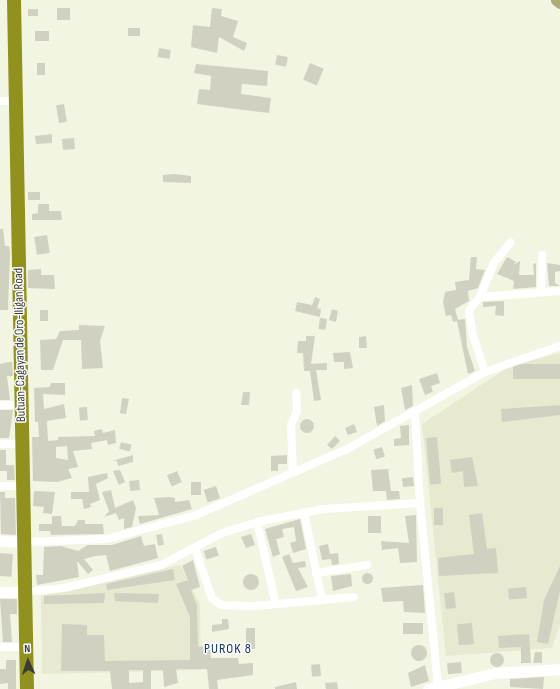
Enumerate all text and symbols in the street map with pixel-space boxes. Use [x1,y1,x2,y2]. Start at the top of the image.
street label: Butuan-Cagayan de Oro-Iligan Road [11,268,29,422]
north arrow [8,641,48,681]
district label: PUROK 8 [204,641,252,657]
text: N [24,642,31,655]

